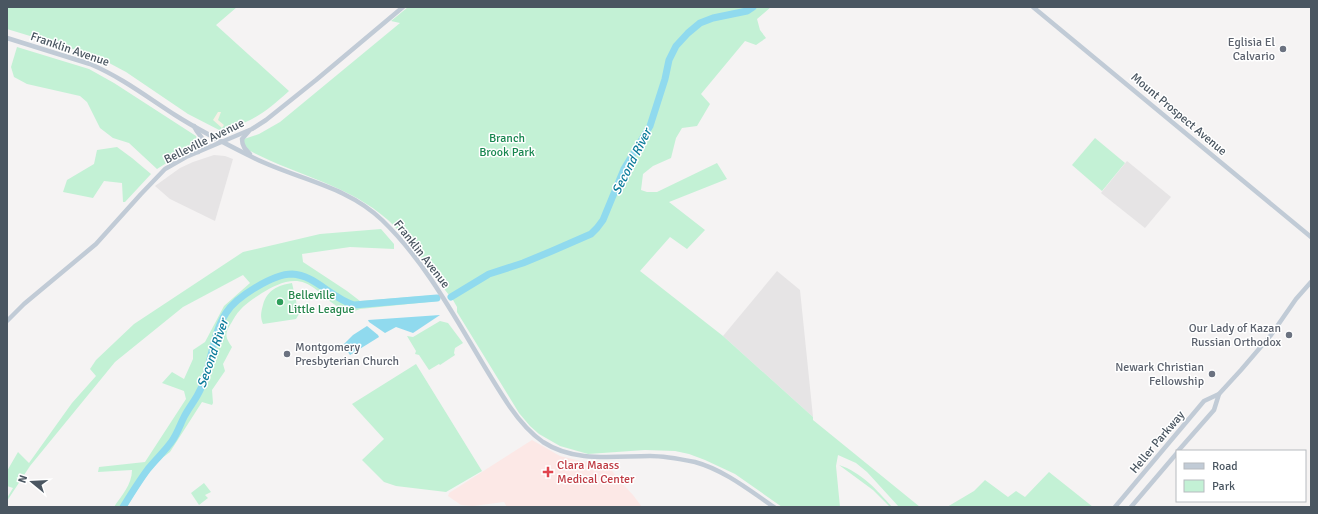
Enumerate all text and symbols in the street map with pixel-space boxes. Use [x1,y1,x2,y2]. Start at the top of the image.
street label: Franklin Avenue [29,29,111,70]
place label: Eglisia El Calvario [1228,35,1275,64]
marker: Eglisia El Calvario [1278,44,1288,54]
street label: Mount Prospect Avenue [1128,70,1230,159]
street label: Belleville Avenue [162,116,247,167]
water label: Second River [609,124,656,197]
park label: Branch Brook Park [479,131,535,160]
street label: Franklin Avenue [390,217,453,291]
place label: Belleville Little League [288,288,355,317]
marker: Belleville Little League [275,297,285,307]
water label: Second River [194,315,233,390]
place label: Our Lady of Kazan Russian Orthodox [1189,321,1281,350]
marker: Our Lady of Kazan Russian Orthodox [1284,330,1294,340]
place label: Montgomery Presbyterian Church [295,340,399,369]
marker: Montgomery Presbyterian Church [282,349,292,359]
place label: Newark Christian Fellowship [1115,360,1204,389]
marker: Newark Christian Fellowship [1207,369,1217,379]
street label: Heller Parkway [1127,408,1188,477]
legend [1176,450,1306,502]
place label: Clara Maass Medical Center [557,458,635,487]
text: Road [1212,459,1238,474]
north arrow [12,462,52,502]
marker: Clara Maass Medical Center [542,466,554,478]
text: N [16,473,30,485]
text: Park [1212,479,1235,494]

